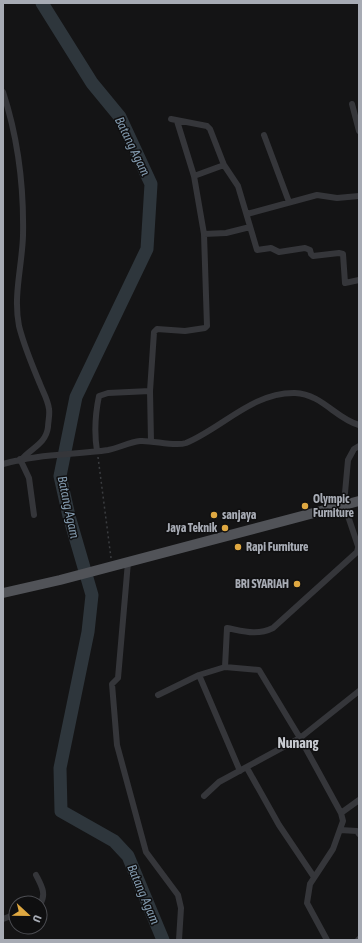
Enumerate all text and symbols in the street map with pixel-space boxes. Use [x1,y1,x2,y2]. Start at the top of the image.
water label: Batang Agam [112,114,154,179]
water label: Batang Agam [55,474,83,540]
place label: Olympic Furniture [313,492,354,520]
marker: Olympic Furniture [300,501,310,511]
place label: sanjaya [222,508,257,522]
marker: sanjaya [209,510,219,520]
place label: Jaya Teknik [165,521,218,535]
marker: Jaya Teknik [220,523,230,533]
place label: Rapi Furniture [246,540,309,554]
marker: Rapi Furniture [233,542,243,552]
place label: BRI SYARIAH [235,577,289,591]
marker: BRI SYARIAH [292,579,302,589]
district label: Nunang [277,735,320,751]
water label: Batang Agam [124,862,163,927]
north arrow [8,895,48,935]
text: U [30,913,44,924]

